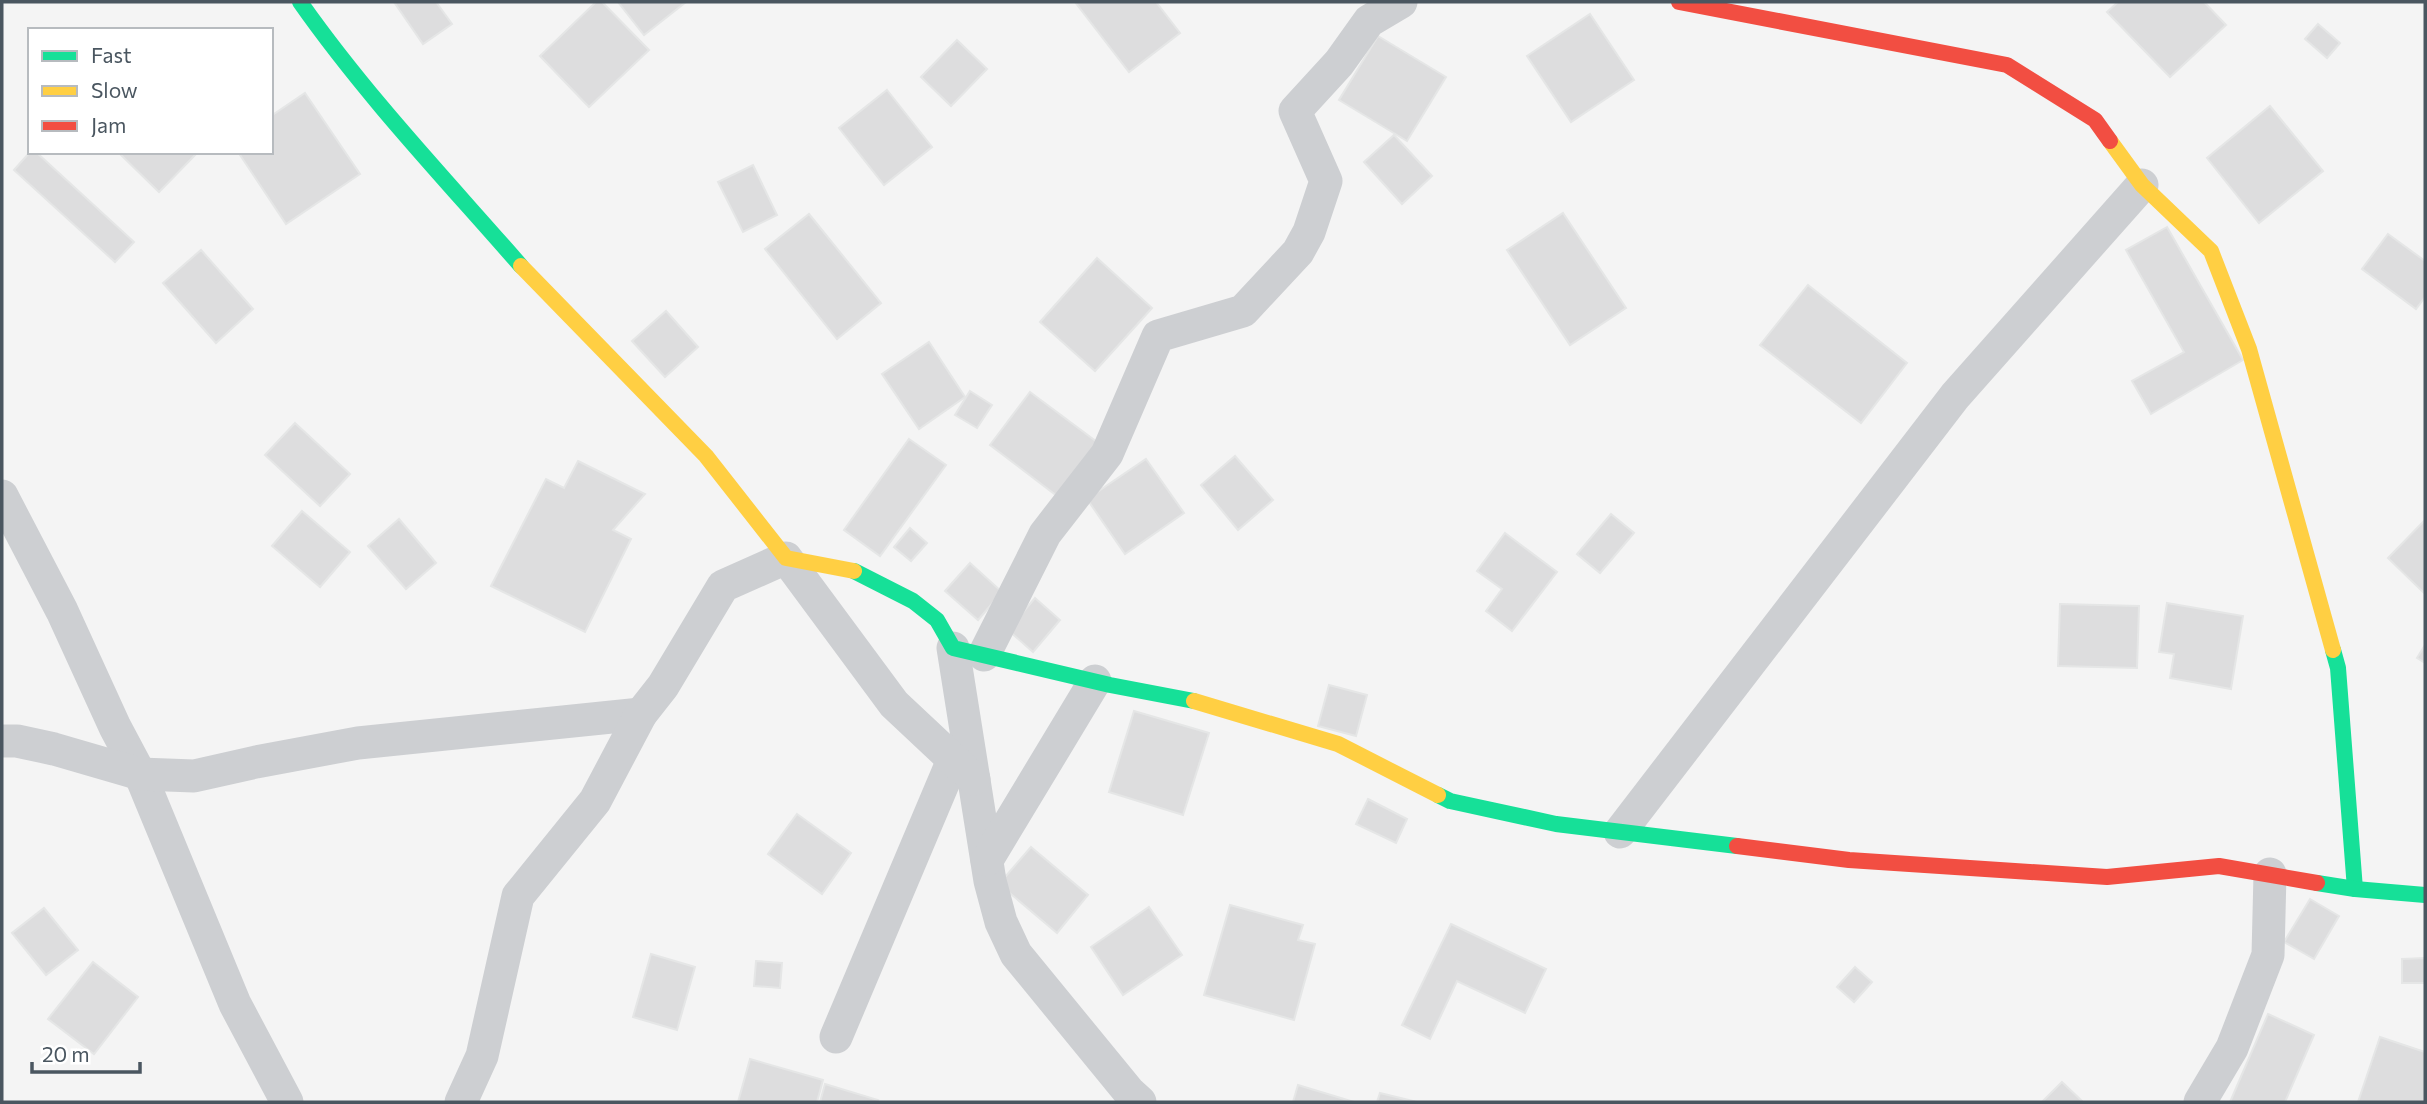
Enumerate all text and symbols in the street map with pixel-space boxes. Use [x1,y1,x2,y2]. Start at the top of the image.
legend [28,28,273,154]
text: Fast [91,42,132,67]
text: Slow [91,77,138,102]
text: Jam [91,112,126,137]
scale bar [32,1030,140,1074]
text: 20 m [42,1041,90,1066]

